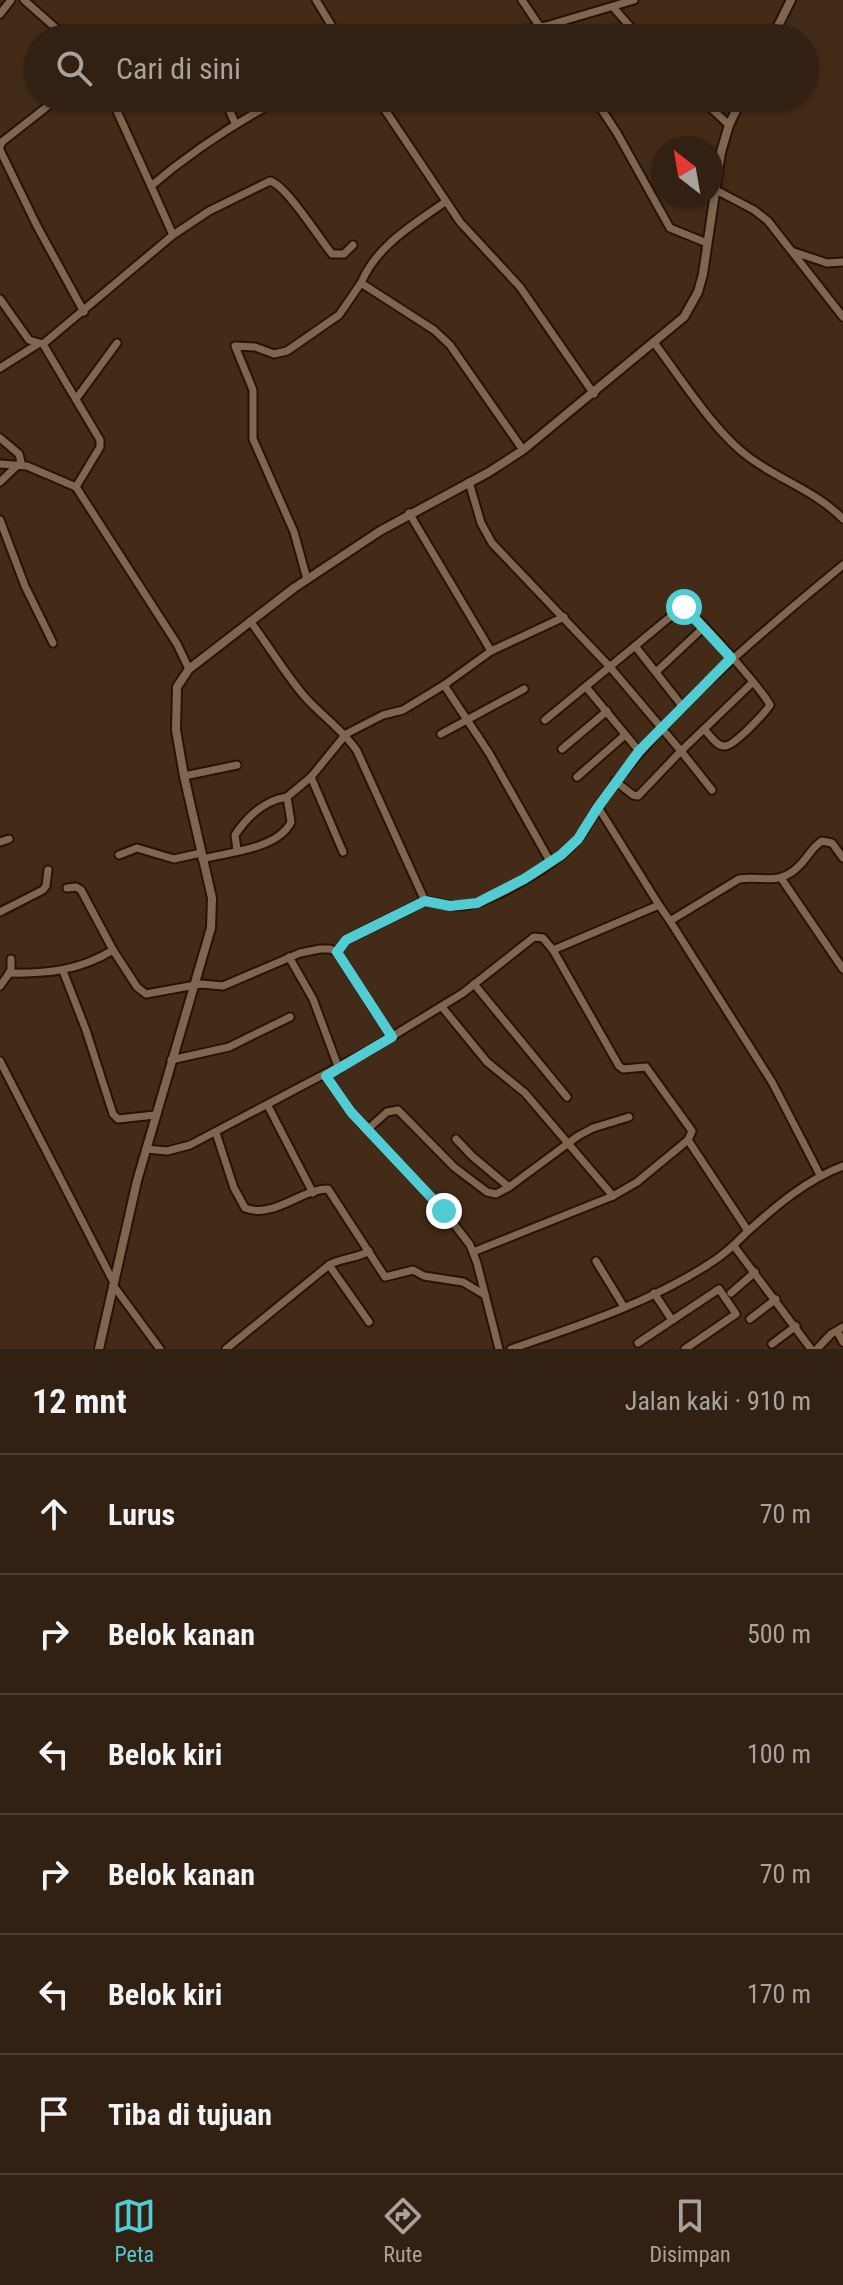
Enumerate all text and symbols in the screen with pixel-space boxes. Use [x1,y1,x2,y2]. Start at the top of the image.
search box [24,24,819,112]
icon: search [52,46,96,90]
text: Cari di sini [116,51,241,86]
north arrow [651,136,723,208]
route start [666,589,702,625]
route end [426,1193,462,1229]
text: 12 mnt [32,1381,127,1421]
text: Jalan kaki · 910 m [625,1386,811,1416]
icon: ahead [32,1492,76,1536]
text: Lurus [108,1497,175,1532]
text: 70 m [760,1499,811,1529]
icon: right [32,1612,76,1656]
text: Belok kanan [108,1617,255,1652]
text: 500 m [747,1619,811,1649]
icon: left [32,1732,76,1776]
text: Belok kiri [108,1737,222,1772]
text: 100 m [747,1739,811,1769]
icon: right [32,1852,76,1896]
text: Belok kanan [108,1857,255,1892]
text: 70 m [760,1859,811,1889]
icon: left [32,1972,76,2016]
text: Belok kiri [108,1977,222,2012]
text: 170 m [747,1979,811,2009]
icon: arrive [32,2092,76,2136]
text: Tiba di tujuan [108,2097,272,2132]
tab: Peta [112,2194,156,2267]
tab: Rute [381,2194,425,2267]
tab: Disimpan [649,2194,731,2267]

